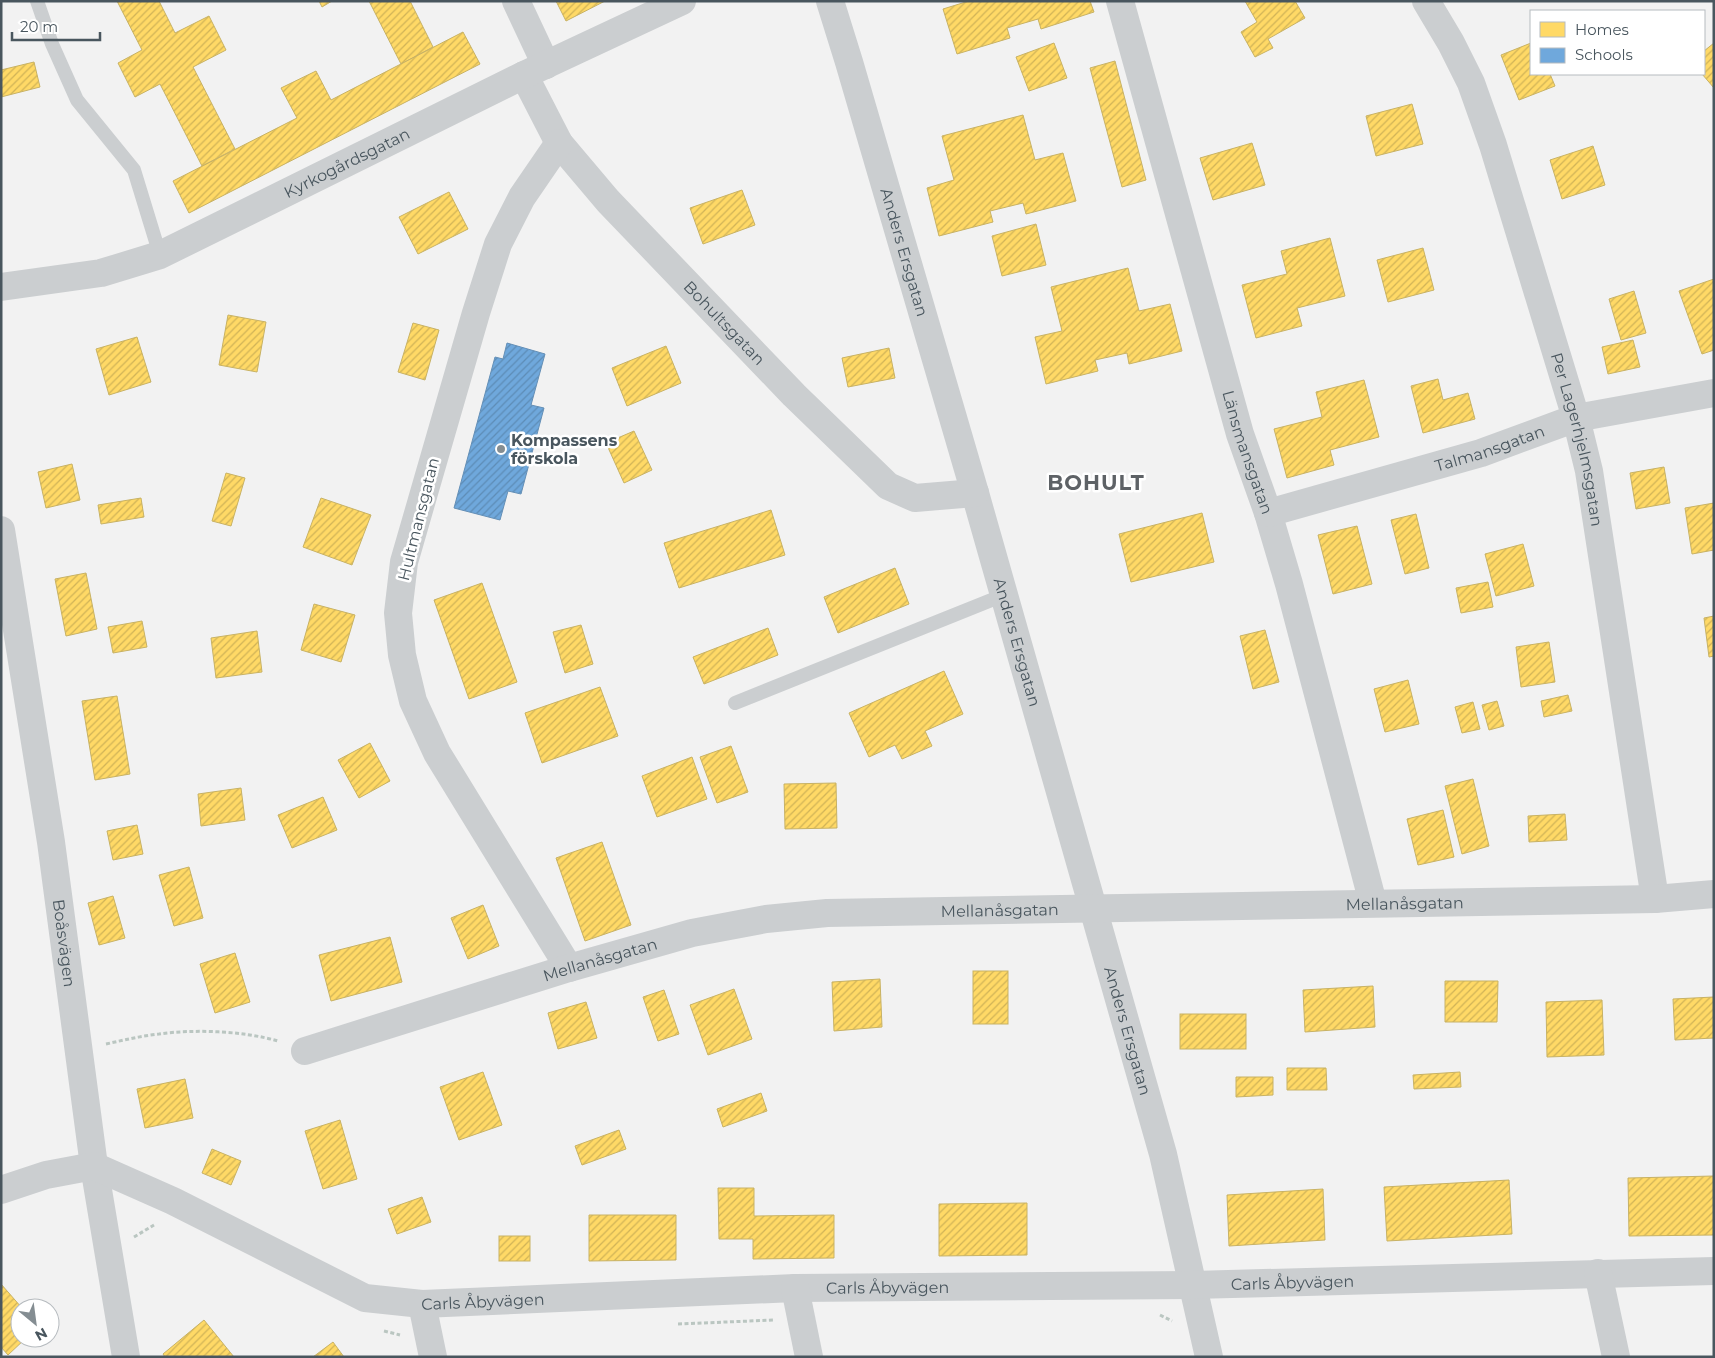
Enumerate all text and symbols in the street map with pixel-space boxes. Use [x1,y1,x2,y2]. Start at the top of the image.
scale bar [12,10,100,42]
legend [1530,10,1705,75]
text: 20 m [20,17,58,36]
text: Homes [1575,20,1629,39]
text: Schools [1575,45,1633,64]
street label: Kyrkogårdsgatan [281,124,413,202]
street label: Anders Ersgatan [876,186,932,319]
street label: Bohultsgatan [680,277,769,369]
street label: Per Lagerhjelmsgatan [1547,350,1606,528]
street label: Länsmansgatan [1218,388,1277,517]
street label: Talmansgatan [1433,421,1547,476]
place label: Kompassens förskola [511,431,618,468]
marker: Kompassens förskola [495,443,507,455]
street label: Hultmansgatan [394,456,443,583]
district label: BOHULT [1047,470,1145,495]
street label: Anders Ersgatan [990,576,1044,709]
street label: Mellanåsgatan [1346,893,1464,914]
street label: Boåsvägen [49,898,79,988]
street label: Mellanåsgatan [941,900,1059,921]
street label: Mellanåsgatan [541,934,660,986]
street label: Anders Ersgatan [1100,964,1155,1097]
street label: Carls Åbyvägen [1231,1272,1354,1294]
street label: Carls Åbyvägen [826,1277,949,1298]
street label: Carls Åbyvägen [421,1290,545,1314]
north arrow [10,1298,60,1348]
text: N [32,1324,51,1345]

